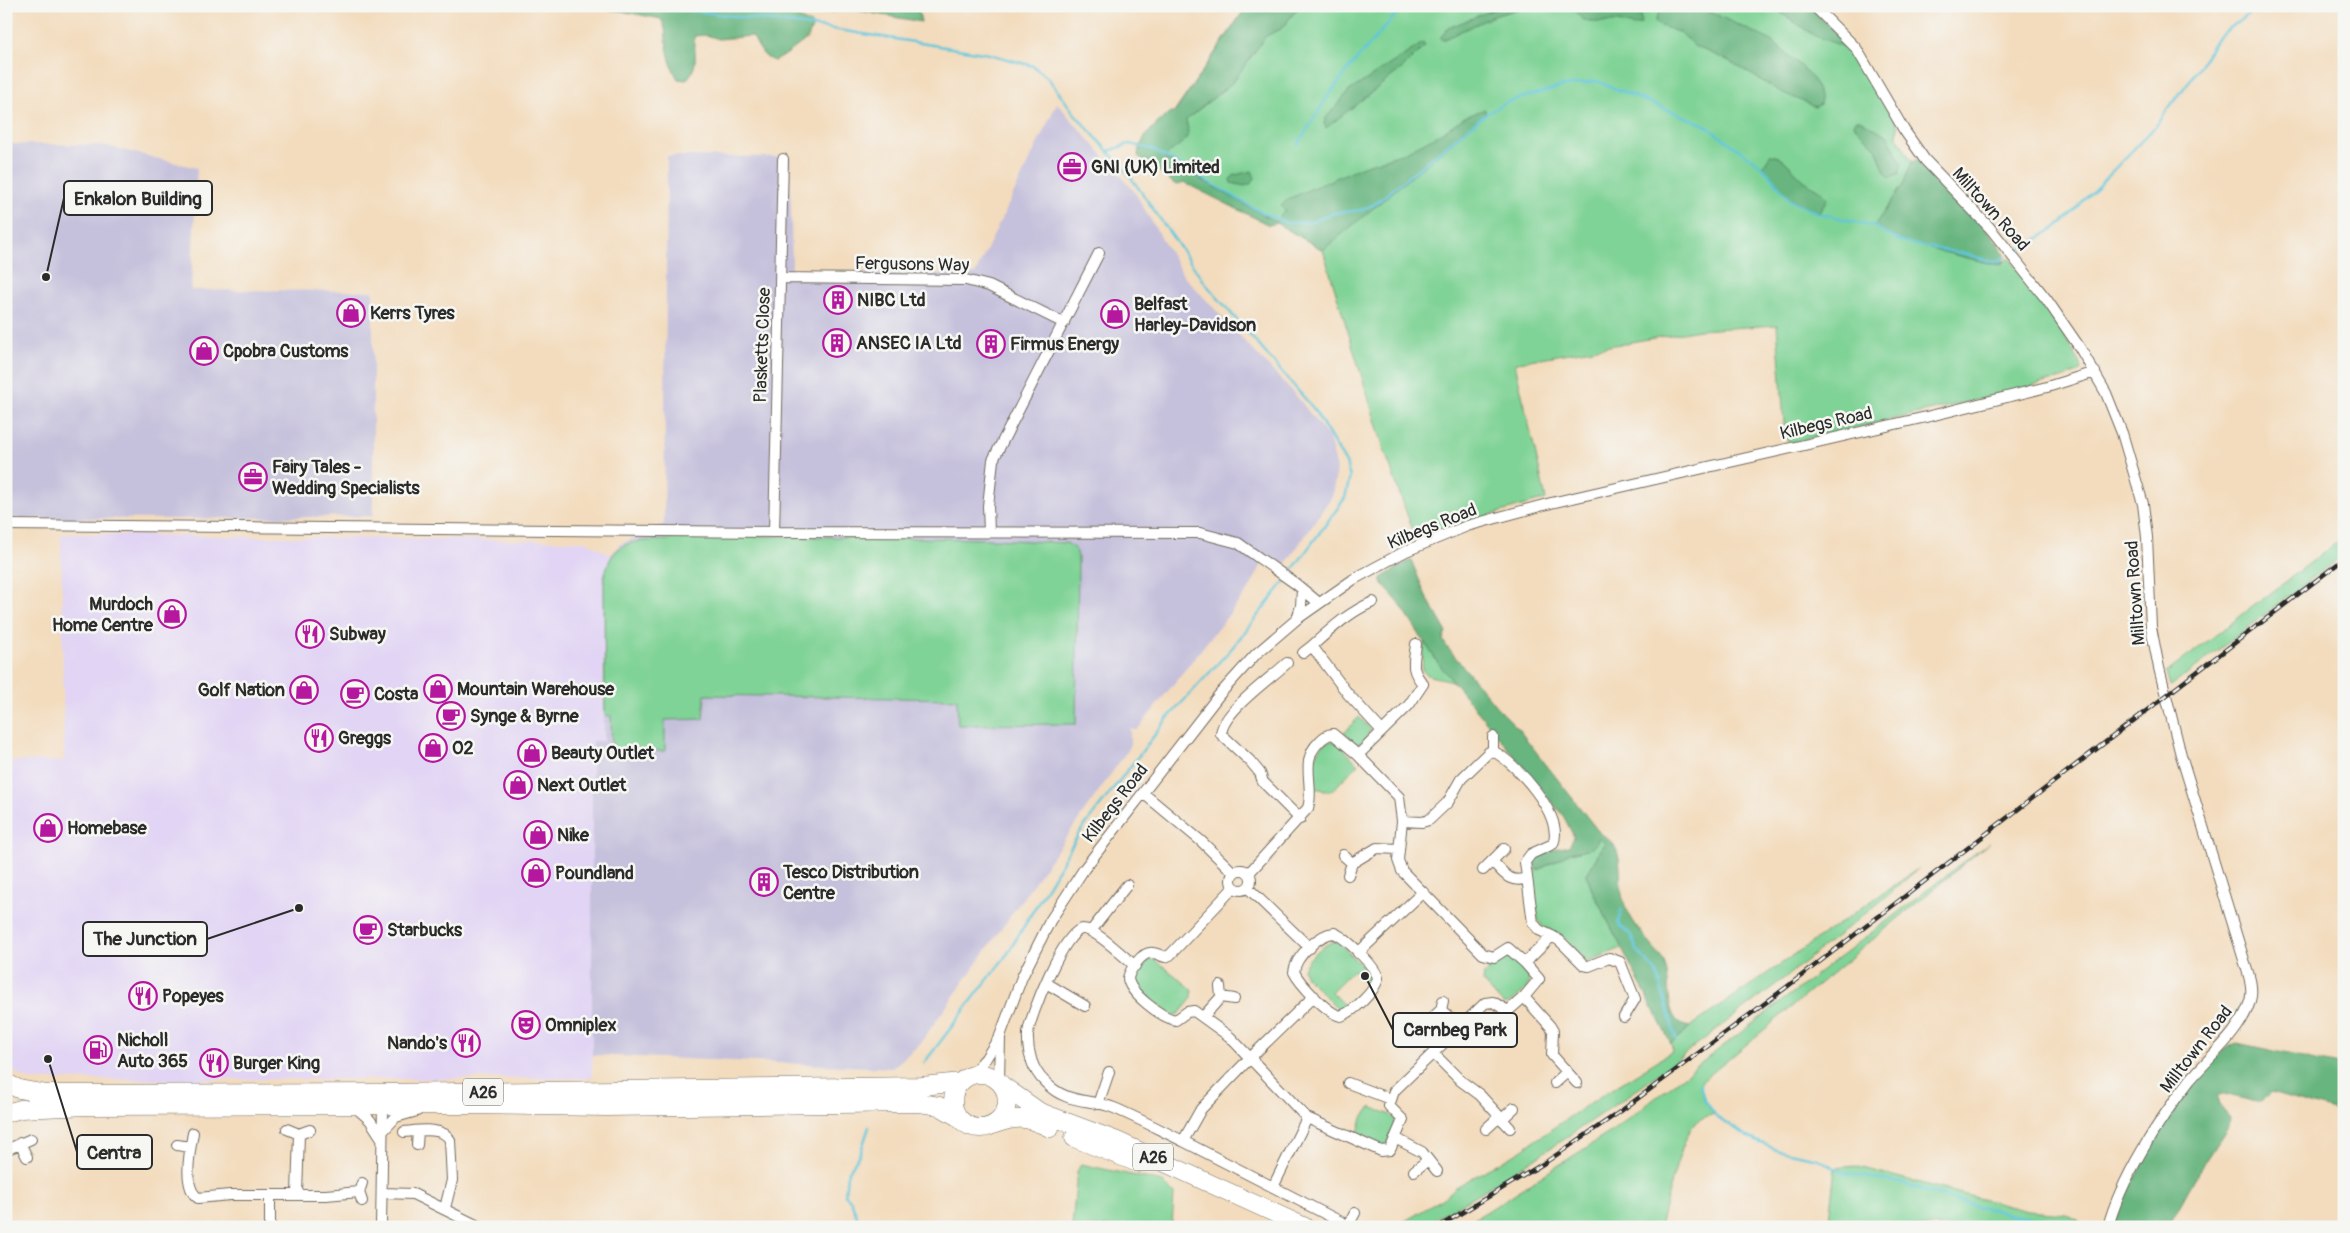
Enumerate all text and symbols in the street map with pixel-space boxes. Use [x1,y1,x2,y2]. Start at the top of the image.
office icon: GNI (UK) Limited [1057,152,1087,182]
place label: GNI (UK) Limited [1091,156,1220,179]
street label: Milltown Road [1947,163,2034,256]
callout: Enkalon Building [64,181,212,215]
text: Enkalon Building [74,187,202,211]
street label: Fergusons Way [855,252,970,277]
building icon: NIBC Ltd [823,285,853,315]
street label: Plasketts Close [749,287,776,403]
place label: NIBC Ltd [857,289,926,312]
place label: Belfast Harley-Davidson [1134,293,1256,337]
shop icon: Kerrs Tyres [336,298,366,328]
shop icon: Belfast Harley-Davidson [1100,299,1130,329]
place label: Kerrs Tyres [370,302,456,325]
building icon: ANSEC IA Ltd [822,328,852,358]
building icon: Firmus Energy [976,329,1006,359]
place label: ANSEC IA Ltd [856,332,962,355]
place label: Firmus Energy [1010,333,1119,356]
shop icon: Cpobra Customs [189,336,219,366]
place label: Cpobra Customs [223,340,349,363]
street label: Kilbegs Road [1778,402,1875,445]
place label: Fairy Tales - Wedding Specialists [272,456,420,500]
office icon: Fairy Tales - Wedding Specialists [238,462,268,492]
street label: Kilbegs Road [1384,498,1480,555]
street label: Milltown Road [2120,540,2151,646]
place label: Murdoch Home Centre [52,593,154,637]
shop icon: Murdoch Home Centre [157,599,187,629]
restaurant icon: Subway [295,619,325,649]
place label: Subway [329,623,386,646]
shop icon: Mountain Warehouse [423,674,453,704]
shop icon: Golf Nation [289,675,319,705]
place label: Mountain Warehouse [457,678,615,701]
place label: Golf Nation [198,679,285,702]
cafe icon: Costa [340,679,370,709]
place label: Costa [374,683,419,706]
cafe icon: Synge & Byrne [436,701,466,731]
place label: Synge & Byrne [470,705,580,728]
restaurant icon: Greggs [304,723,334,753]
place label: Greggs [338,727,392,750]
shop icon: O2 [418,733,448,763]
place label: O2 [452,737,474,760]
shop icon: Beauty Outlet [517,738,547,768]
place label: Beauty Outlet [551,742,655,765]
street label: Kilbegs Road [1077,759,1153,848]
shop icon: Next Outlet [503,770,533,800]
place label: Next Outlet [537,774,627,797]
shop icon: Homebase [33,813,63,843]
place label: Homebase [67,817,148,840]
shop icon: Nike [523,820,553,850]
place label: Nike [557,824,590,847]
shop icon: Poundland [521,858,551,888]
place label: Tesco Distribution Centre [782,861,919,905]
place label: Poundland [555,862,634,885]
building icon: Tesco Distribution Centre [749,867,779,897]
cafe icon: Starbucks [353,915,383,945]
place label: Starbucks [387,919,463,942]
callout: The Junction [83,922,207,956]
text: The Junction [92,927,197,951]
restaurant icon: Popeyes [128,981,158,1011]
place label: Popeyes [162,985,225,1008]
street label: Milltown Road [2155,1001,2238,1098]
theatre icon: Omniplex [511,1010,541,1040]
callout: Carnbeg Park [1393,1013,1517,1047]
place label: Omniplex [545,1014,616,1037]
text: Carnbeg Park [1403,1018,1508,1042]
restaurant icon: Nando's [451,1028,481,1058]
place label: Nicholl Auto 365 [117,1029,188,1073]
place label: Nando's [387,1032,448,1055]
fuel station icon: Nicholl Auto 365 [83,1035,113,1065]
restaurant icon: Burger King [199,1048,229,1078]
place label: Burger King [233,1052,320,1075]
road number: A26 [463,1078,503,1106]
callout: Centra [77,1135,152,1169]
text: Centra [87,1141,141,1165]
road number: A26 [1133,1144,1173,1170]

